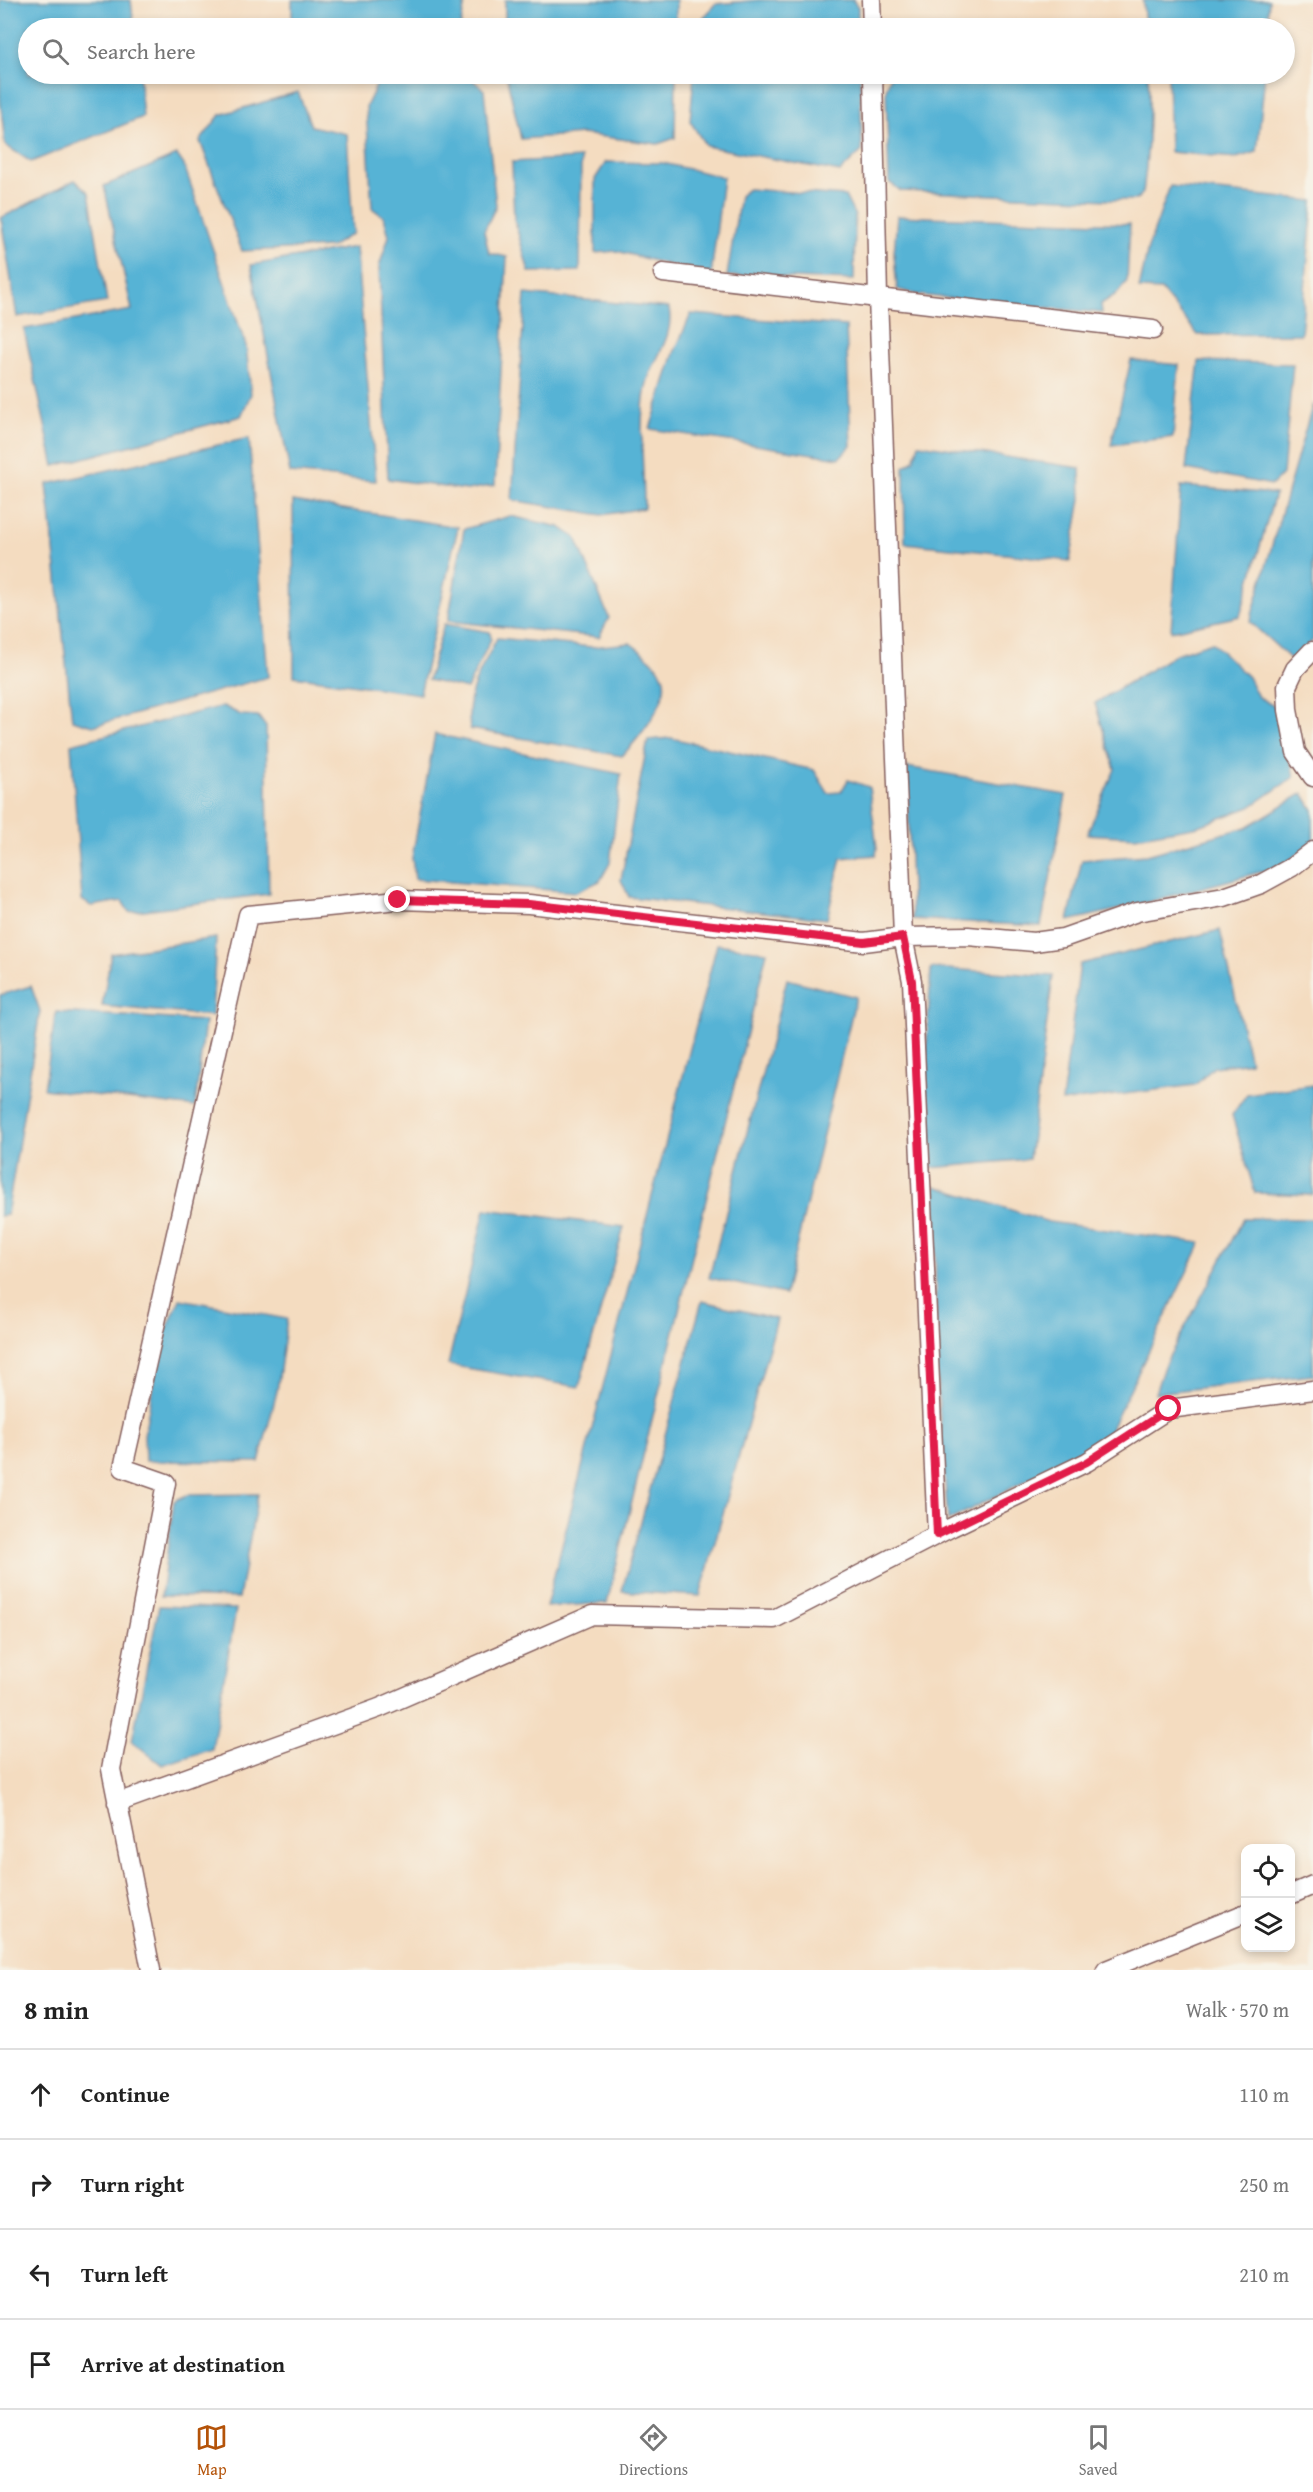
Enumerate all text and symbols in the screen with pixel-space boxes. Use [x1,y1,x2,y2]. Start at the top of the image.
search box [18,18,1295,84]
icon: search [39,35,72,68]
text: Search here [87,35,196,67]
route end [384,886,410,912]
route start [1155,1395,1181,1421]
map controls [1241,1844,1295,1952]
button: locate [1241,1844,1295,1898]
button: layers [1241,1898,1295,1952]
text: 8 min [24,1990,89,2029]
text: Walk · 570 m [1186,1995,1289,2024]
icon: ahead [24,2078,57,2111]
text: Continue [81,2078,170,2110]
text: 110 m [1239,2080,1289,2109]
icon: right [24,2168,57,2201]
text: Turn right [81,2168,184,2200]
text: 250 m [1239,2170,1289,2199]
icon: left [24,2258,57,2291]
text: Turn left [81,2258,168,2290]
text: 210 m [1239,2260,1289,2289]
icon: arrive [24,2348,57,2381]
text: Arrive at destination [81,2348,285,2380]
tab: Map [195,2421,228,2481]
tab: Directions [619,2421,688,2481]
tab: Saved [1079,2421,1118,2481]

